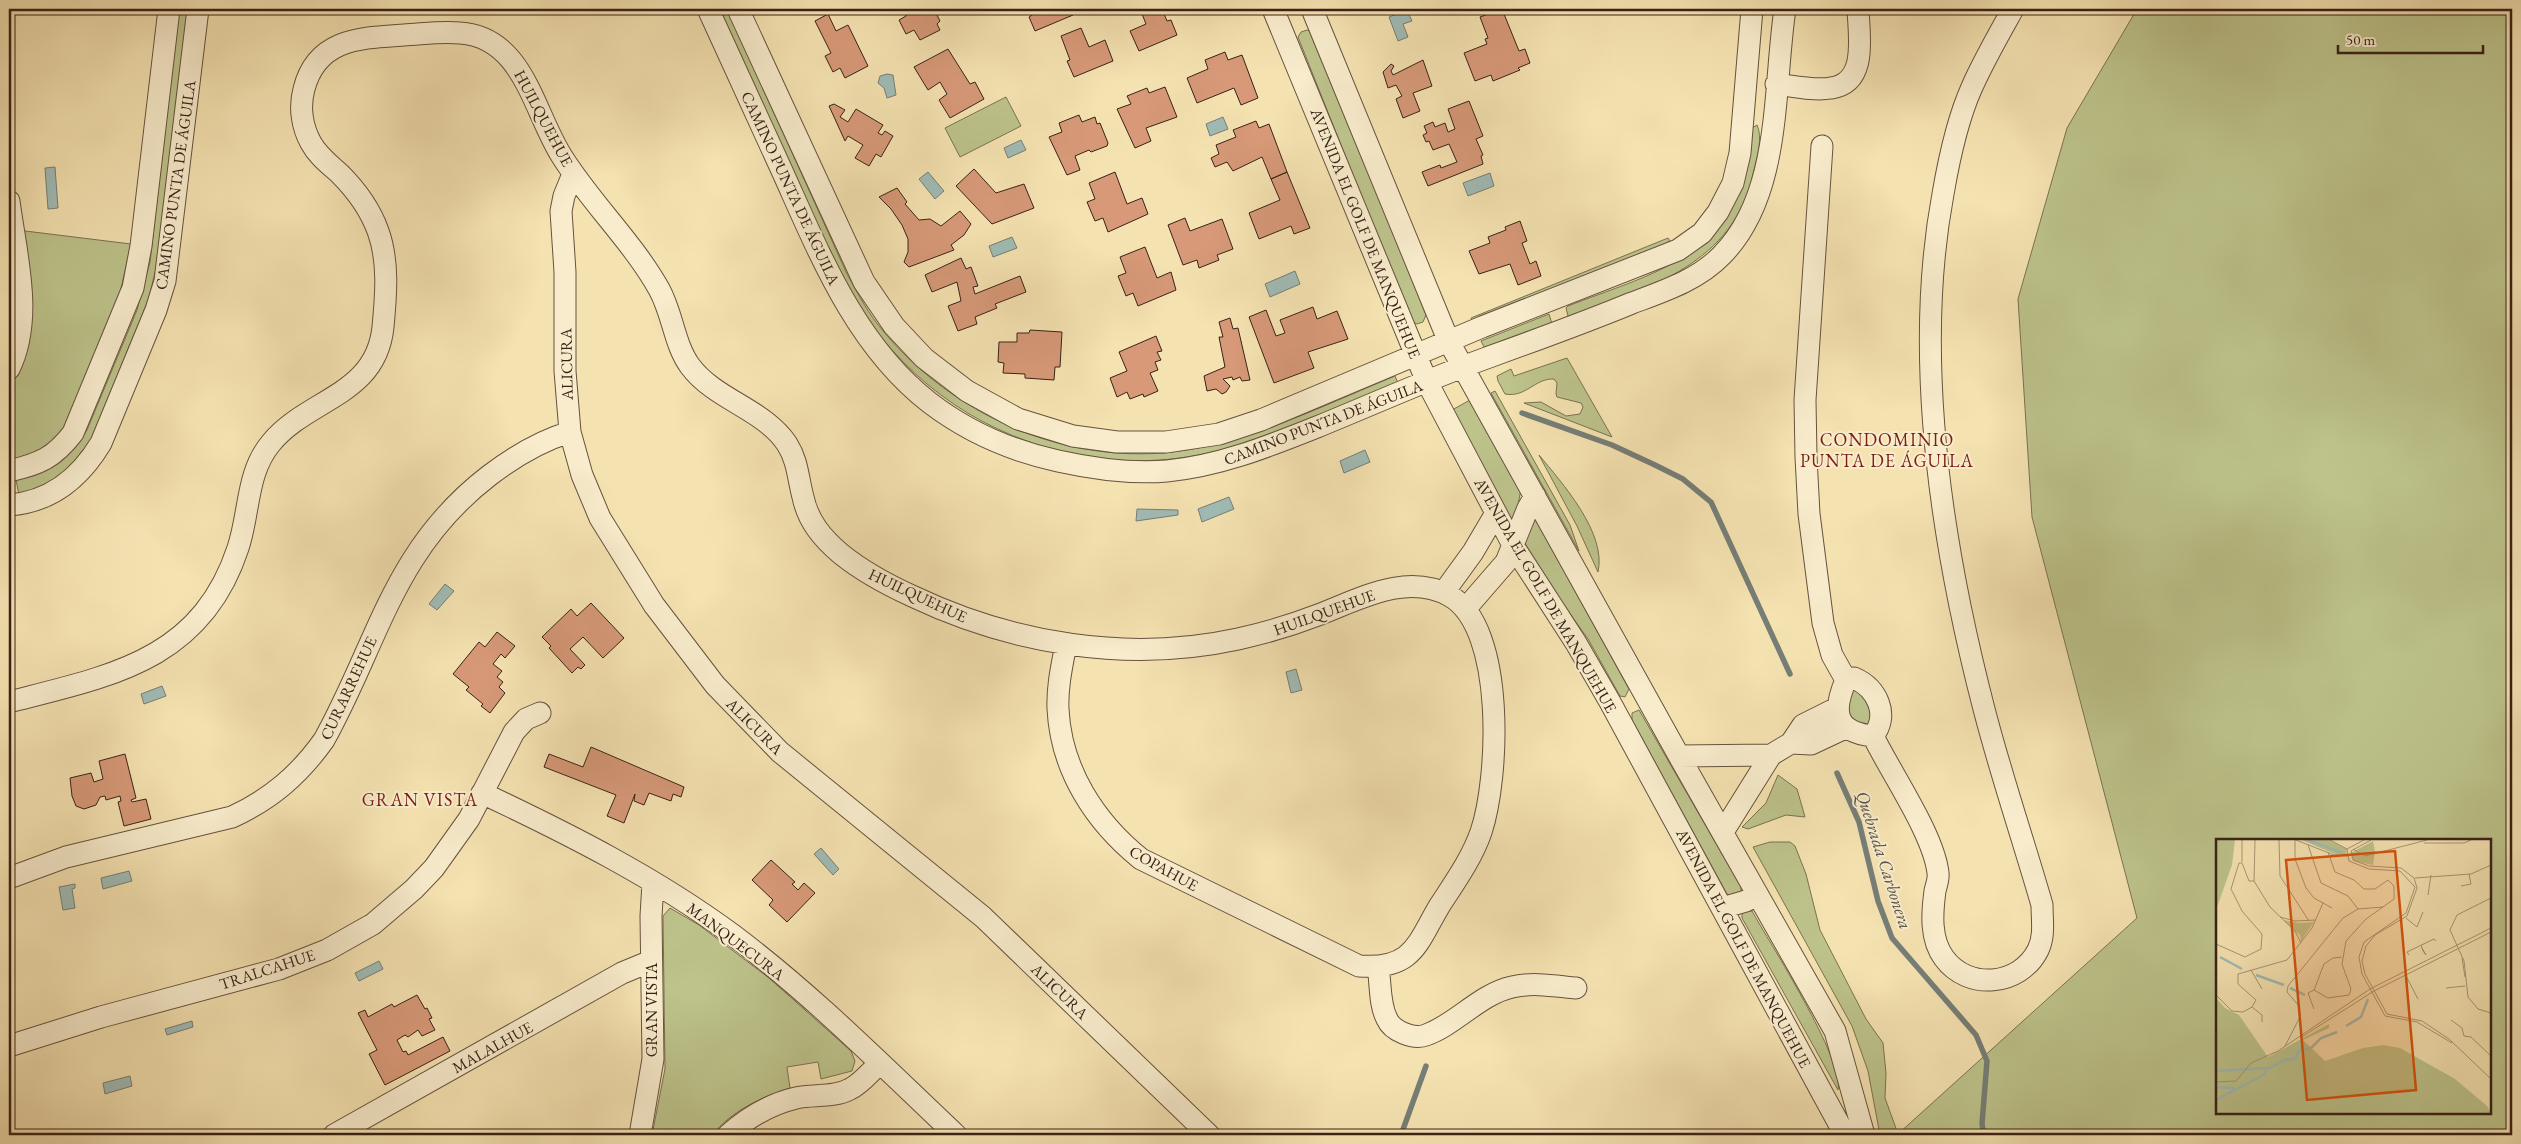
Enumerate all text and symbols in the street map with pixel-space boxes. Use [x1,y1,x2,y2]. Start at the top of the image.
scale bar [2338,22,2484,54]
text: 50 m [2346,30,2375,49]
street label: HUILQUEHUE [509,66,578,170]
street label: CAMINO PUNTA DE ÁGUILA [150,78,201,291]
street label: CAMINO PUNTA DE ÁGUILA [736,88,845,289]
street label: AVENIDA EL GOLF DE MANQUEHUE [1305,104,1425,361]
street label: ALICURA [555,327,578,401]
street label: CAMINO PUNTA DE ÁGUILA [1221,374,1427,470]
district label: CONDOMINIO PUNTA DE ÁGUILA [1800,428,1974,472]
street label: AVENIDA EL GOLF DE MANQUEHUE [1469,473,1622,717]
street label: HUILQUEHUE [865,563,970,627]
street label: HUILQUEHUE [1271,584,1378,641]
street label: CURARREHUE [315,633,382,743]
street label: ALICURA [721,693,788,760]
district label: GRAN VISTA [362,788,478,811]
water label: Quebrada Carbonera [1850,788,1918,932]
street label: AVENIDA EL GOLF DE MANQUEHUE [1671,824,1816,1071]
inset map [2216,839,2491,1114]
street label: COPAHUE [1126,841,1202,896]
street label: MANQUECURA [682,898,790,986]
street label: TRALCAHUE [217,944,318,995]
street label: ALICURA [1026,958,1094,1025]
street label: GRAN VISTA [641,962,662,1057]
street label: MALALHUE [448,1017,536,1078]

